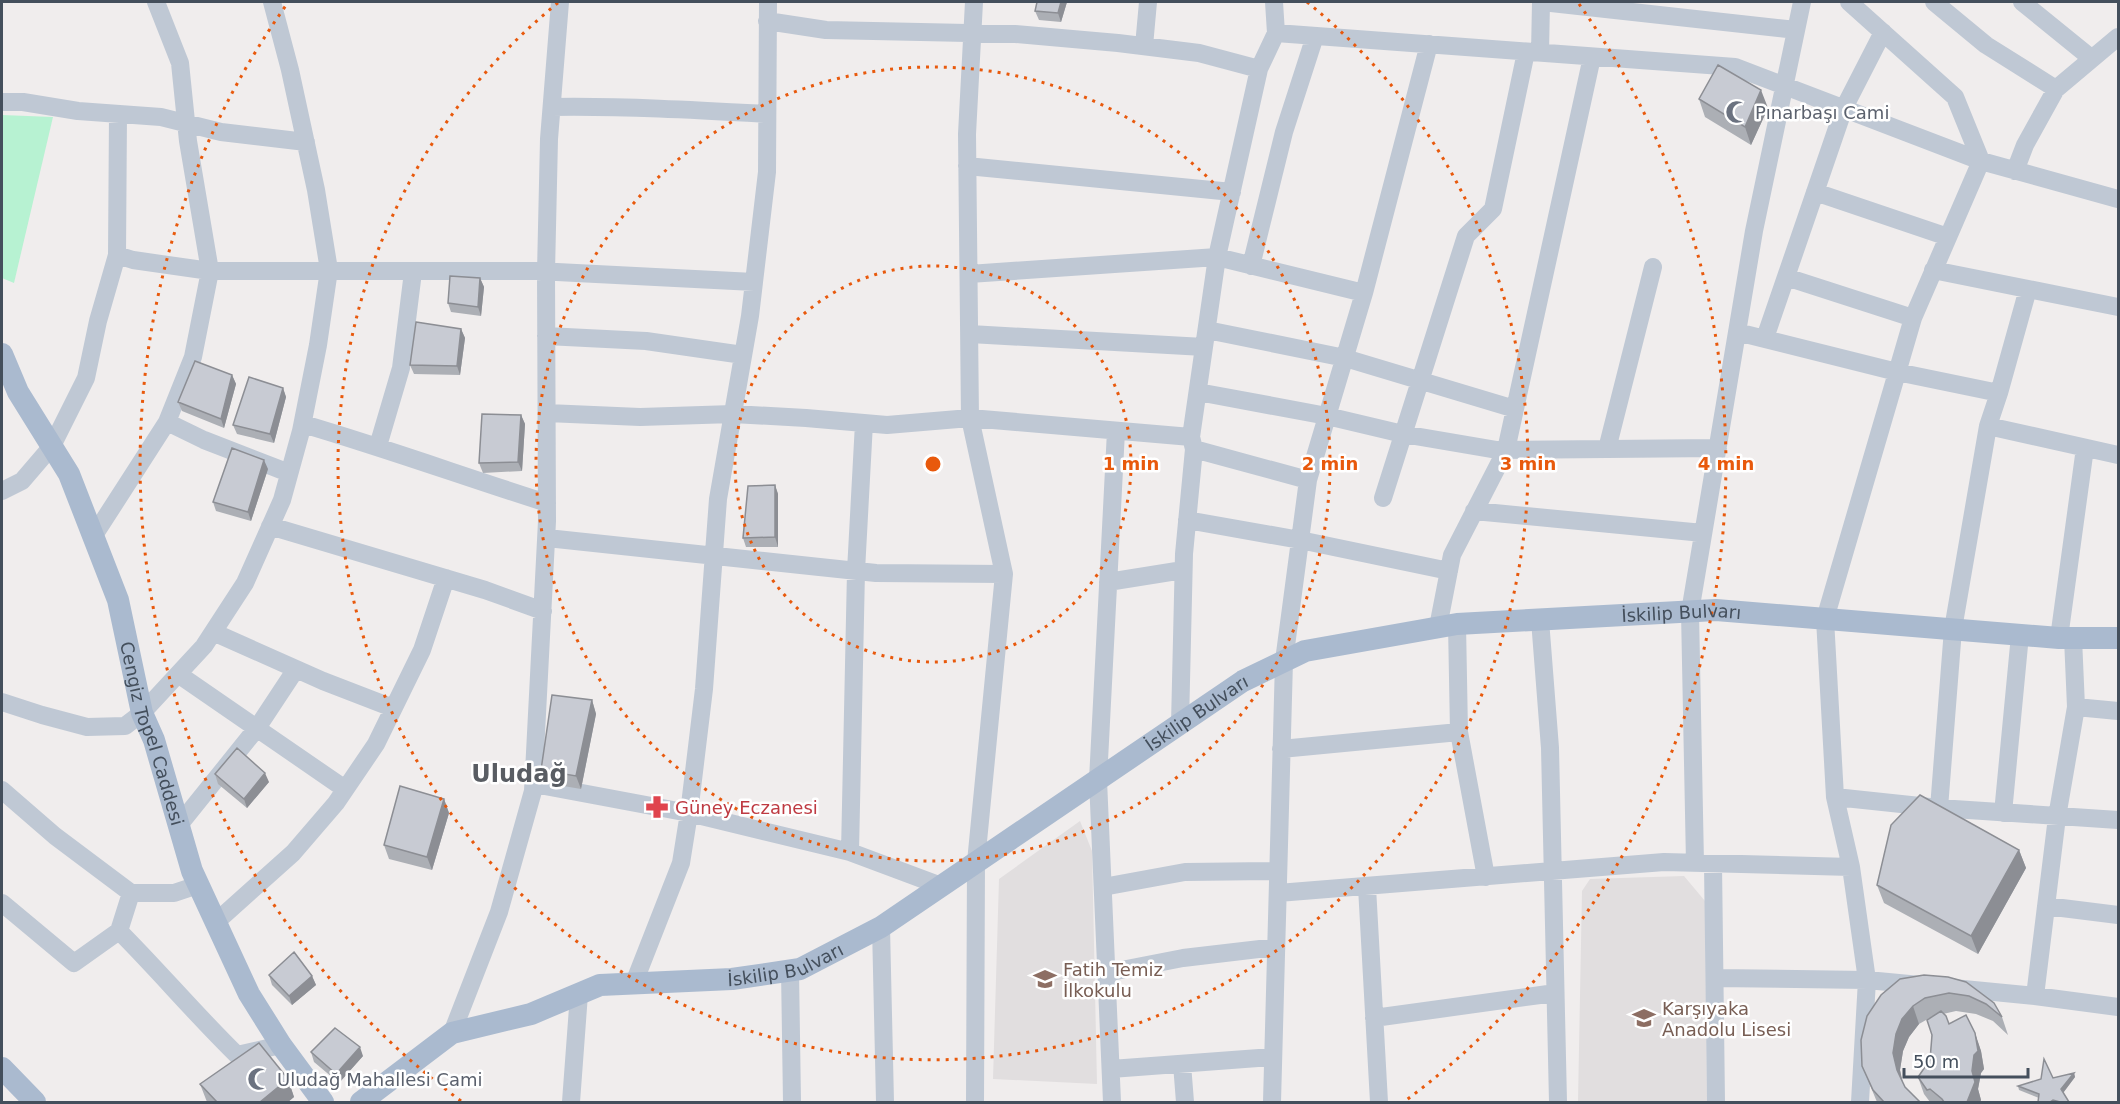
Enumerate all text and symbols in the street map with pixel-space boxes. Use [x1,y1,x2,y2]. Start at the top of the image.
mosque icon: Pınarbaşı Cami [1724,99,1750,125]
place label: Pınarbaşı Cami [1755,102,1889,123]
text: 1 min [1103,453,1159,474]
text: 2 min [1302,453,1358,474]
text: 3 min [1500,453,1556,474]
text: 4 min [1698,453,1754,474]
centre of rings [923,454,943,474]
street label: İskilip Bulvarı [1621,599,1742,626]
street label: Cengiz Topel Caddesi [117,639,189,828]
street label: İskilip Bulvarı [1141,670,1251,755]
district label: Uludağ [471,760,567,788]
pharmacy icon: Güney Eczanesi [644,794,670,820]
place label: Güney Eczanesi [675,797,818,818]
street label: İskilip Bulvarı [727,938,847,990]
place label: Fatih Temiz İlkokulu [1063,959,1163,1001]
school or university icon: Fatih Temiz İlkokulu [1032,966,1058,992]
place label: Karşıyaka Anadolu Lisesi [1662,998,1791,1040]
school or university icon: Karşıyaka Anadolu Lisesi [1631,1005,1657,1031]
scale bar [1904,1041,2028,1079]
text: 50 m [1913,1051,1959,1072]
mosque icon: Uludağ Mahallesi Cami [246,1066,272,1092]
place label: Uludağ Mahallesi Cami [277,1069,483,1090]

